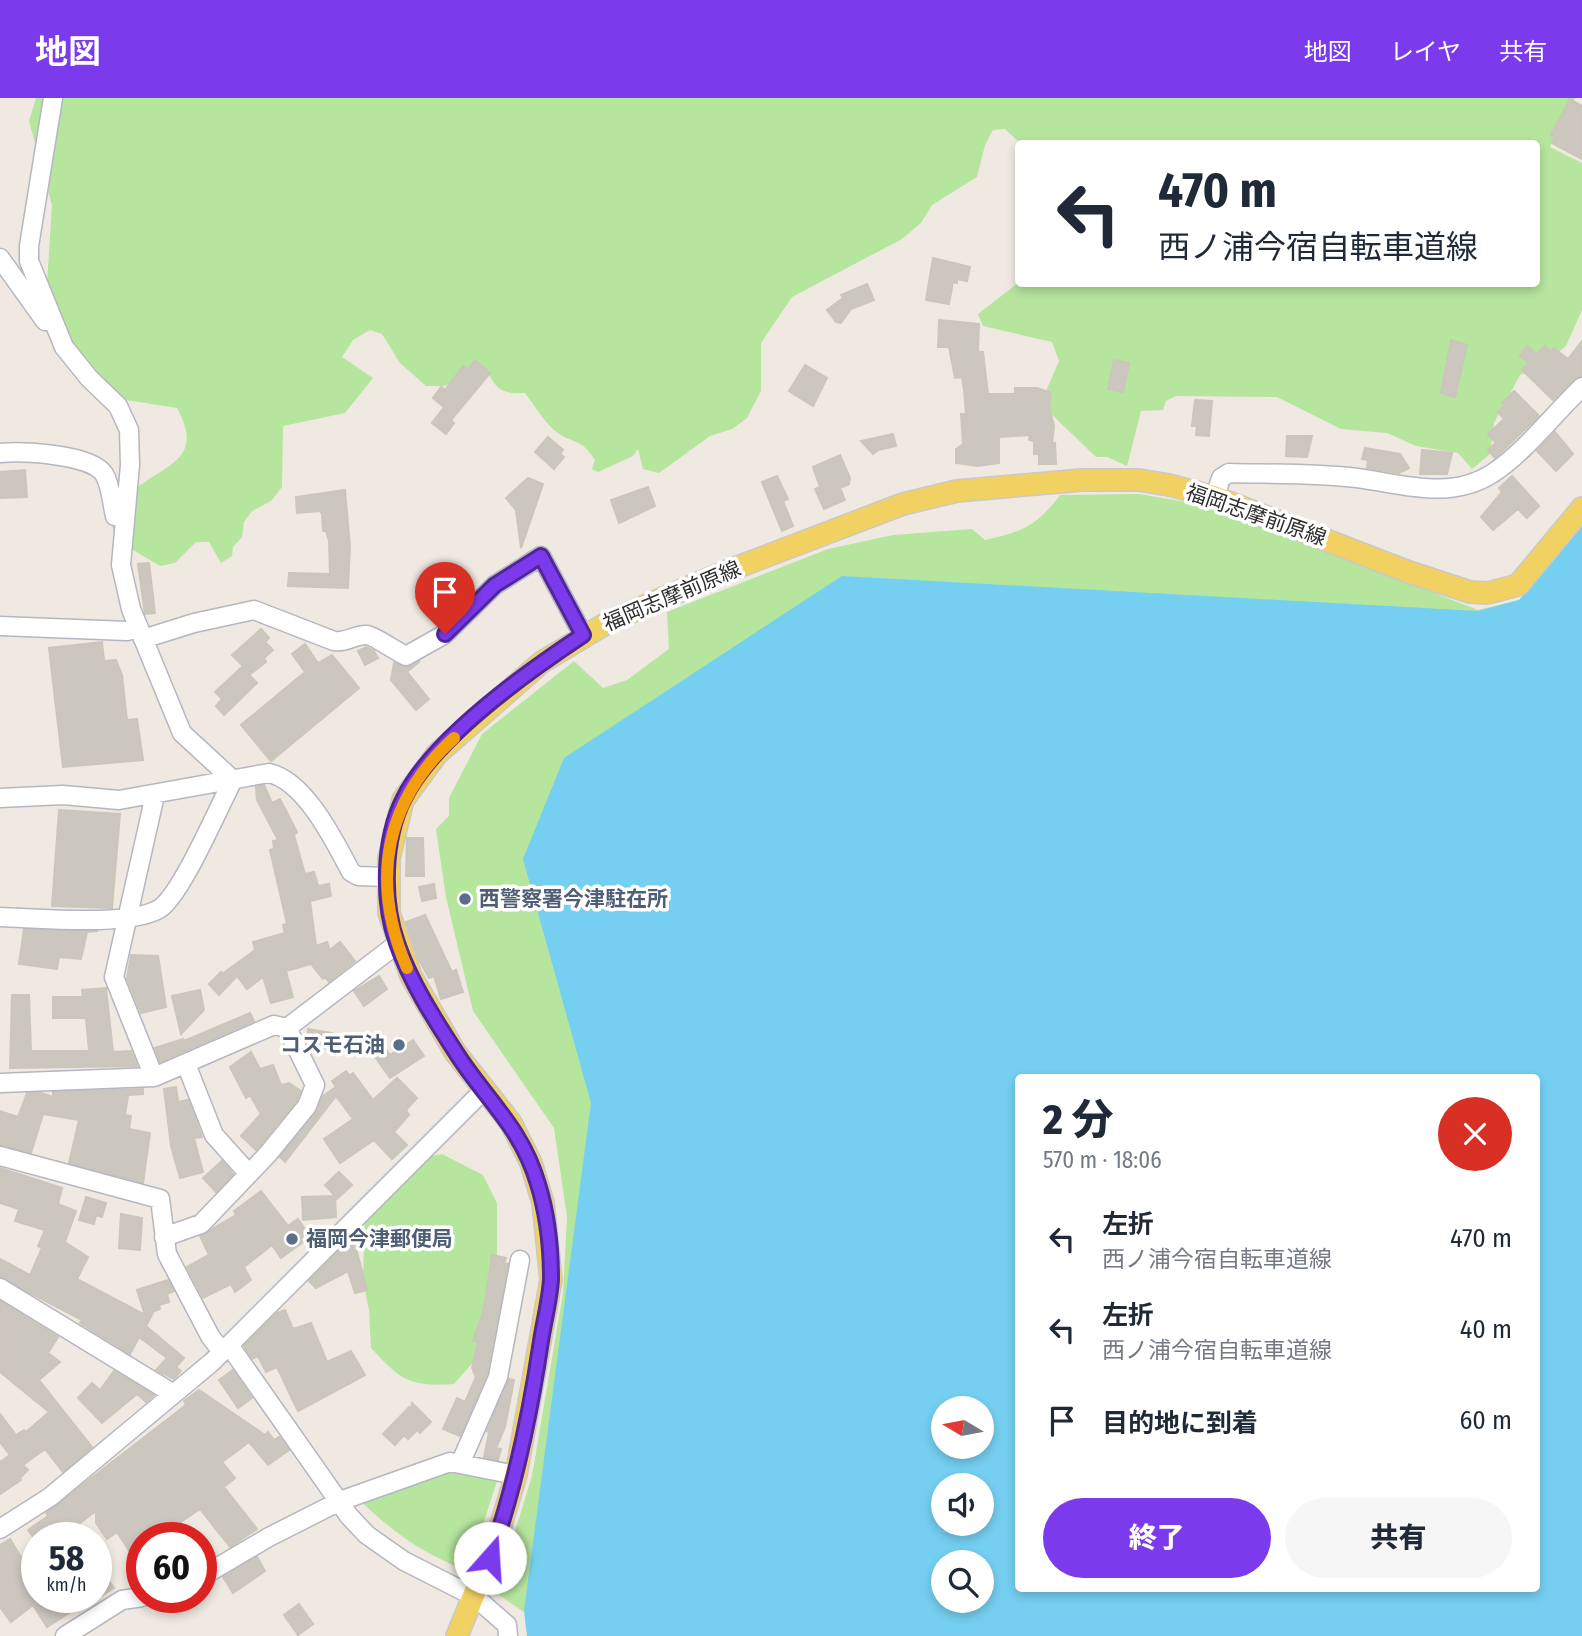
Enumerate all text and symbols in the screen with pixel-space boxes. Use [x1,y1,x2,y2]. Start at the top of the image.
text: 地図 [35,32,101,72]
text: 地図 [1304,38,1352,66]
text: レイヤ [1390,38,1461,66]
text: 共有 [1499,38,1547,66]
text: 470 m [1158,161,1277,220]
icon: left [1043,168,1134,259]
text: 西ノ浦今宿自転車道線 [1158,228,1478,266]
street label: 福岡志摩前原線 [1182,479,1330,551]
street label: 福岡志摩前原線 [599,555,745,637]
pin [415,562,475,634]
icon: arrive [426,573,464,611]
place label: 西警察署今津駐在所 [479,886,668,912]
marker: 西警察署今津駐在所 [457,891,473,907]
place label: コスモ石油 [280,1032,385,1058]
marker: コスモ石油 [391,1037,407,1053]
text: 2 分 [1043,1095,1113,1145]
button: close [1438,1097,1512,1171]
text: 570 m · 18:06 [1043,1146,1162,1174]
text: 左折 [1102,1209,1154,1240]
icon: left [1043,1220,1081,1258]
text: 470 m [1450,1223,1512,1254]
place label: 福岡今津郵便局 [306,1226,453,1252]
marker: 福岡今津郵便局 [284,1231,300,1247]
text: 西ノ浦今宿自転車道線 [1102,1245,1332,1273]
text: 左折 [1102,1300,1154,1331]
icon: left [1043,1311,1081,1349]
text: 40 m [1460,1314,1512,1345]
text: 西ノ浦今宿自転車道線 [1102,1336,1332,1364]
north arrow [931,1396,994,1460]
map controls [931,1396,994,1613]
icon: arrive [1043,1402,1081,1440]
text: 60 m [1459,1405,1512,1436]
text: 目的地に到着 [1102,1408,1258,1439]
button: sound [931,1473,994,1536]
button: 終了 [1043,1498,1271,1578]
button: 共有 [1285,1498,1512,1578]
position arrow [453,1521,527,1595]
speed limit sign: 60 [126,1522,217,1613]
text: 58 [49,1537,84,1579]
button: search [931,1550,994,1613]
text: km/h [46,1574,87,1596]

